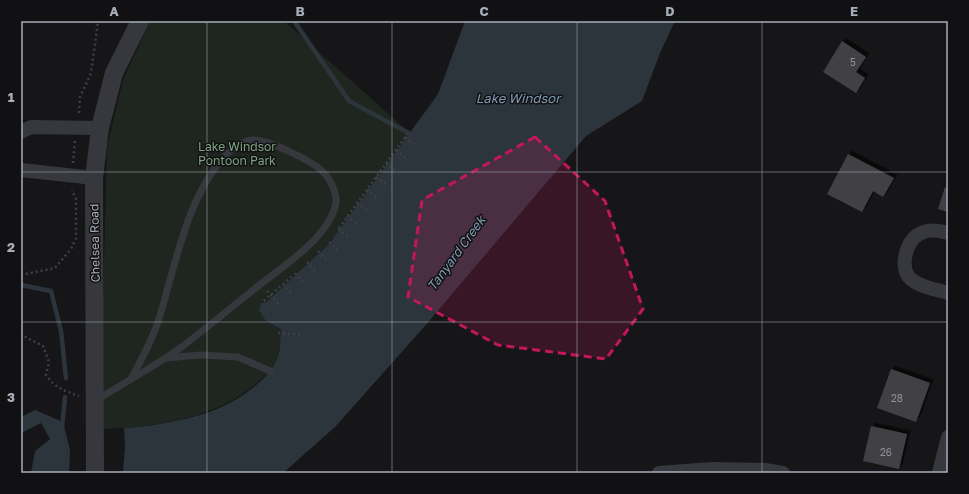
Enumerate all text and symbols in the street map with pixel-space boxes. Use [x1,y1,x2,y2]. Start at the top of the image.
text: A [109,3,119,19]
text: B [295,3,305,19]
text: C [479,3,489,19]
text: D [665,3,675,19]
text: E [850,3,858,19]
house number: 5 [850,56,856,68]
text: 1 [8,89,15,105]
water label: Lake Windsor [476,90,562,106]
park label: Lake Windsor Pontoon Park [198,139,276,168]
street label: Chelsea Road [86,203,103,283]
water label: Tanyard Creek [423,211,489,294]
text: 2 [7,239,15,255]
text: 3 [7,389,15,405]
house number: 28 [891,392,903,404]
house number: 26 [880,446,892,458]

